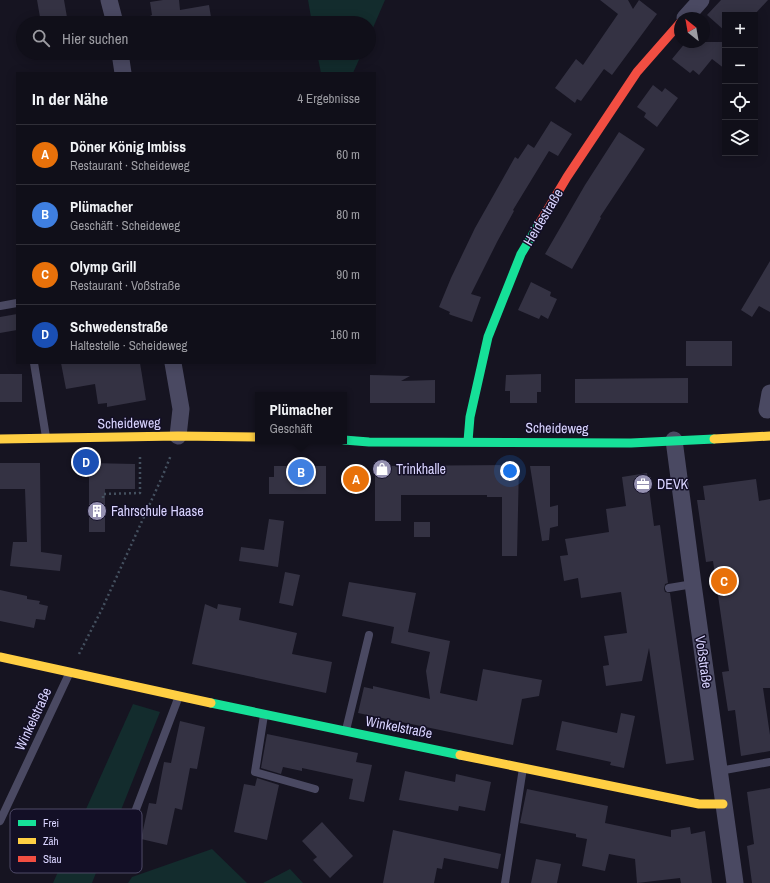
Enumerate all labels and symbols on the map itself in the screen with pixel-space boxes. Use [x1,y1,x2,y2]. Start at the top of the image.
north arrow [674,12,710,48]
street label: Heidestraße [519,185,567,249]
street label: Scheideweg [97,413,161,433]
street label: Scheideweg [525,418,589,438]
pin: D [73,447,99,477]
pin: B [288,457,314,487]
shop icon: Trinkhalle [371,458,393,480]
place label: Trinkhalle [396,460,446,478]
your location [500,461,520,481]
pin: A [343,464,369,494]
office icon: DEVK [632,473,654,495]
place label: DEVK [657,475,689,493]
building icon: Fahrschule Haase [86,500,108,522]
place label: Fahrschule Haase [111,502,204,520]
pin: C [711,566,737,596]
street label: Voßstraße [691,635,717,689]
street label: Winkelstraße [11,685,55,753]
street label: Winkelstraße [364,712,434,742]
legend [10,809,142,873]
text: Frei [43,816,59,830]
text: Zäh [43,834,59,848]
text: Stau [43,852,62,866]

